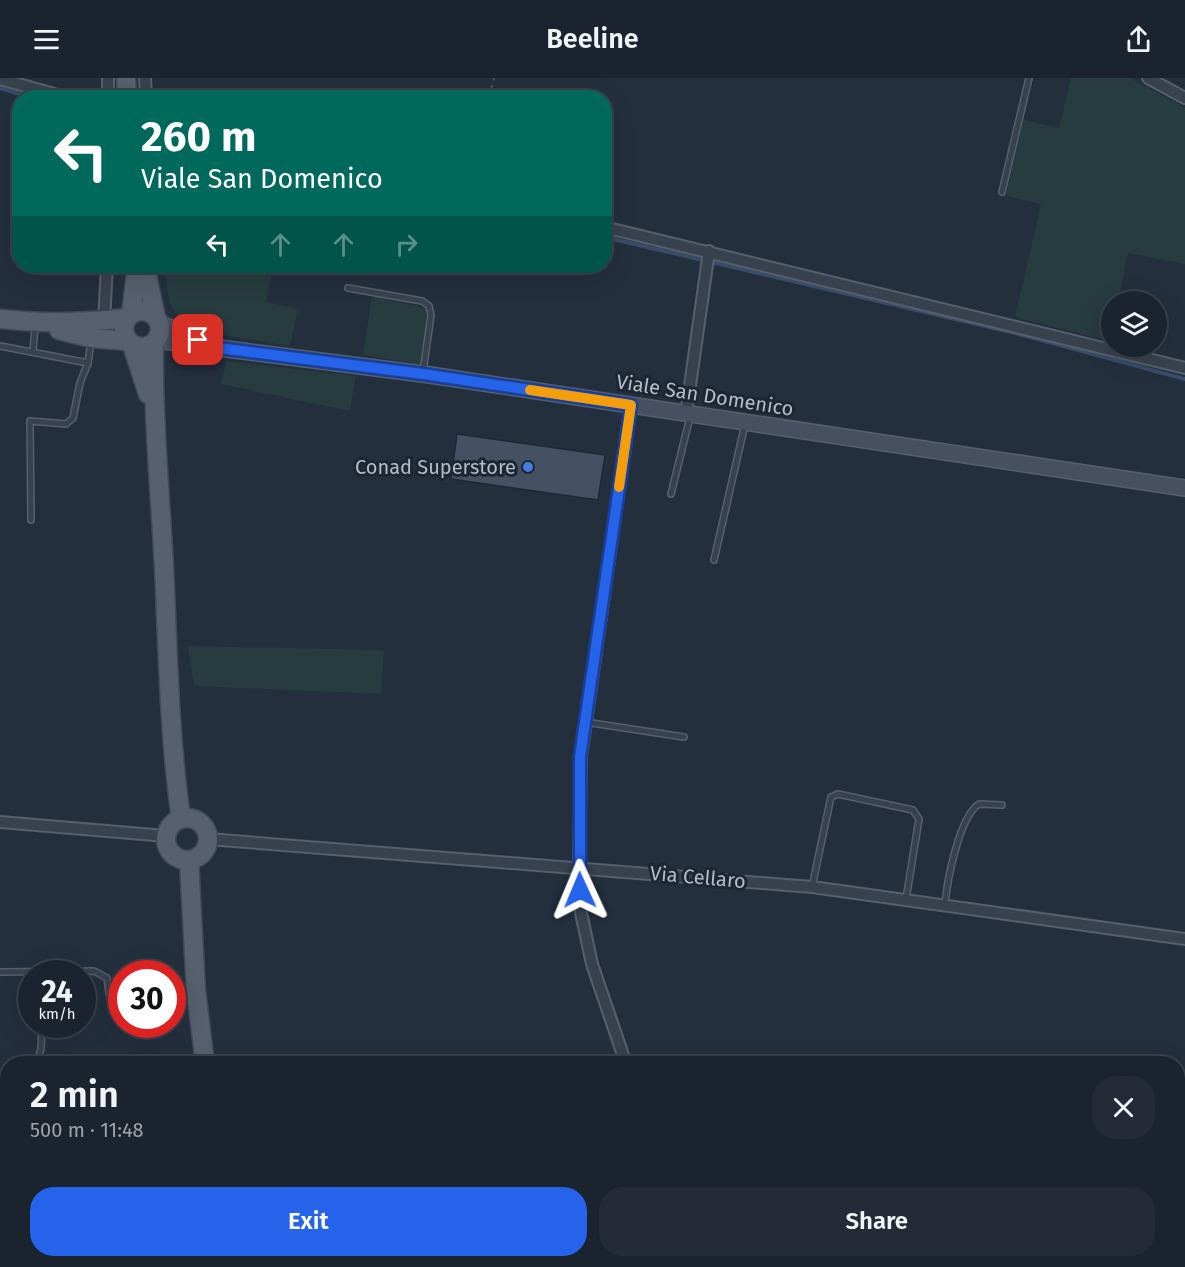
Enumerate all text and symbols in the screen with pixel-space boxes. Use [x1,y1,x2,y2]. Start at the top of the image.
icon: menu [30,23,63,56]
text: Beeline [546,23,639,55]
icon: share [1122,23,1155,56]
text: 260 m [141,112,256,162]
icon: left [42,114,120,192]
text: Viale San Domenico [141,163,383,195]
icon: left [201,228,234,261]
icon: ahead [264,228,297,261]
icon: ahead [327,228,360,261]
icon: right [390,228,423,261]
map controls [1101,291,1167,357]
button: layers [1101,291,1167,357]
pin [172,314,223,365]
icon: arrive [181,323,214,356]
street label: Viale San Domenico [615,369,795,421]
place label: Conad Superstore [355,455,516,479]
marker: Conad Superstore [521,460,535,474]
position arrow [548,858,612,922]
street label: Via Cellaro [649,861,747,893]
speed limit sign: 30 [108,960,186,1038]
text: 24 [41,974,73,1010]
text: km/h [38,1005,76,1023]
text: 2 min [30,1073,119,1117]
button: close [1092,1076,1155,1139]
text: 500 m · 11:48 [30,1118,144,1142]
button: Exit [30,1187,587,1256]
button: Share [599,1187,1155,1256]

